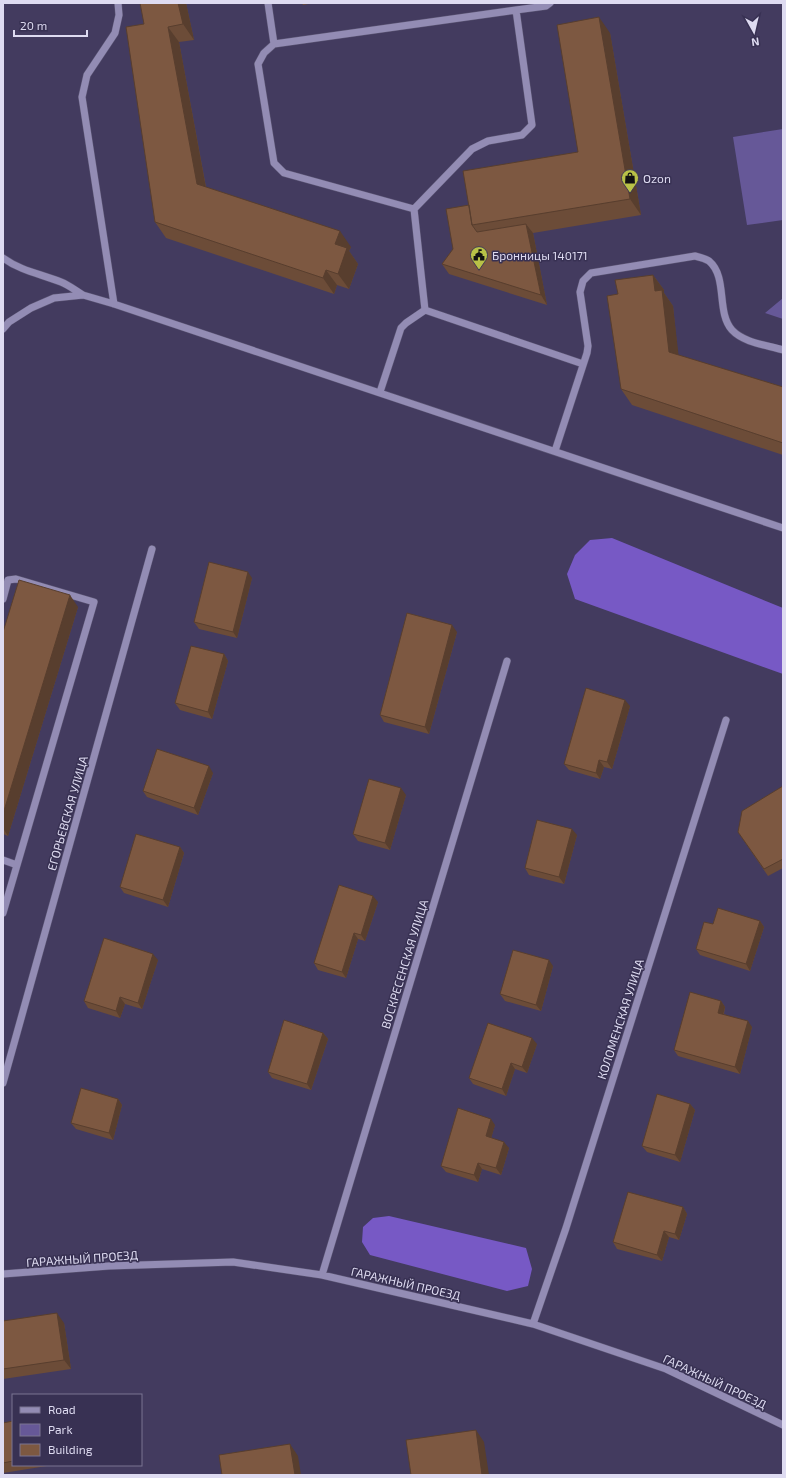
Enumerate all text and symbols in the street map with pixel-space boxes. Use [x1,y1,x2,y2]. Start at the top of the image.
scale bar [14,12,87,38]
north arrow [734,12,774,52]
text: 20 m [20,18,47,32]
text: N [751,35,760,49]
shop icon: Ozon [620,168,640,193]
place label: Ozon [643,171,671,185]
public building icon: Бронницы 140171 [469,245,489,270]
place label: Бронницы 140171 [492,248,588,262]
street label: ЕГОРЬЕВСКАЯ УЛИЦА [44,753,90,872]
street label: ВОСКРЕСЕНСКАЯ УЛИЦА [378,897,431,1030]
street label: КОЛОМЕНСКАЯ УЛИЦА [594,957,646,1081]
street label: ГАРАЖНЫЙ ПРОЕЗД [26,1247,138,1269]
street label: ГАРАЖНЫЙ ПРОЕЗД [350,1264,462,1302]
street label: ГАРАЖНЫЙ ПРОЕЗД [661,1351,769,1411]
legend [12,1394,142,1466]
text: Road [48,1402,76,1416]
text: Park [48,1422,73,1436]
text: Building [48,1442,93,1456]

